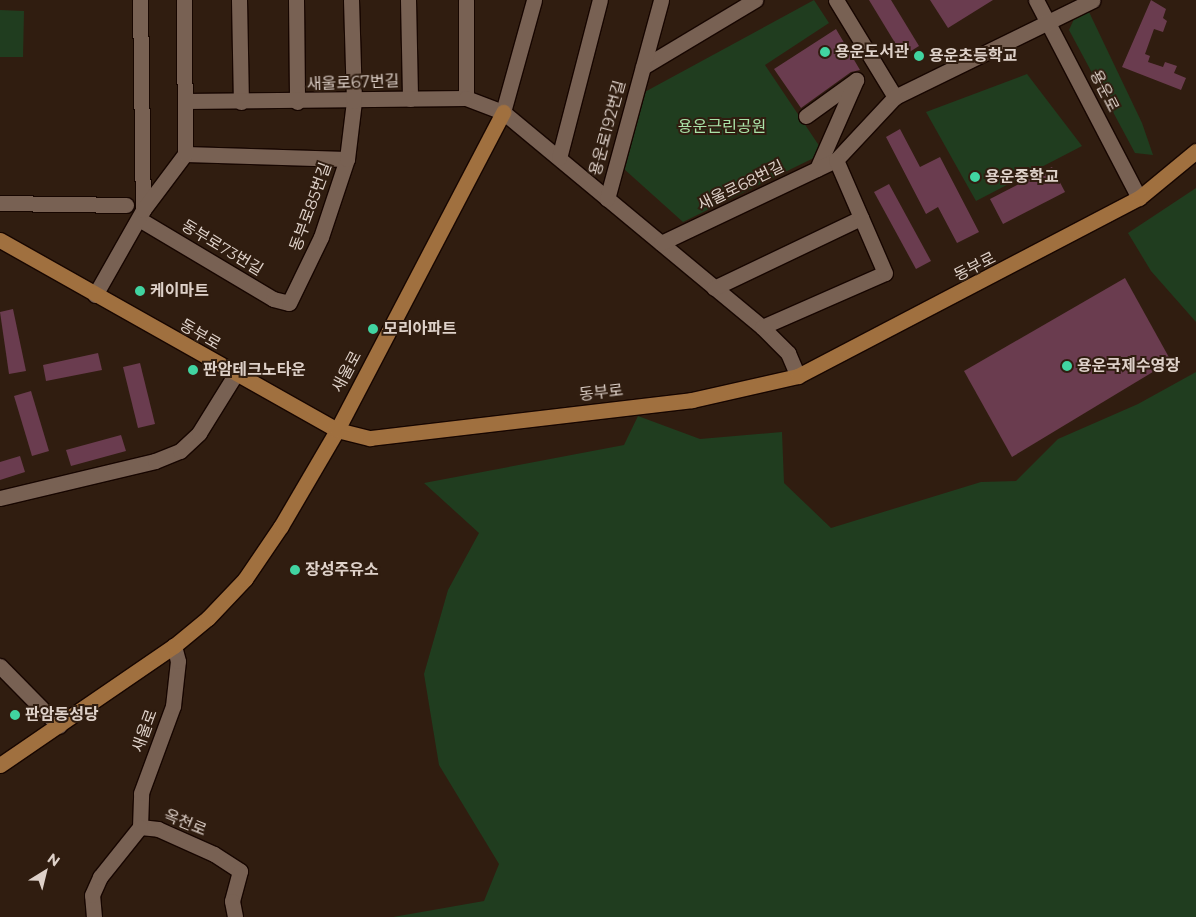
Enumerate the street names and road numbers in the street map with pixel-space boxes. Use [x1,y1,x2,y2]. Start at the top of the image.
street label: 용운로 [1085,67,1123,115]
street label: 새울로67번길 [306,72,400,94]
street label: 용운로192번길 [586,78,630,178]
street label: 새울로68번길 [695,157,787,215]
street label: 동부로85번길 [286,160,336,254]
street label: 동부로73번길 [178,216,266,280]
street label: 동부로 [951,248,999,286]
street label: 동부로 [176,316,224,354]
street label: 새울로 [328,348,366,396]
street label: 동부로 [578,381,624,405]
street label: 새울로 [128,707,162,755]
street label: 옥천로 [161,806,209,840]

